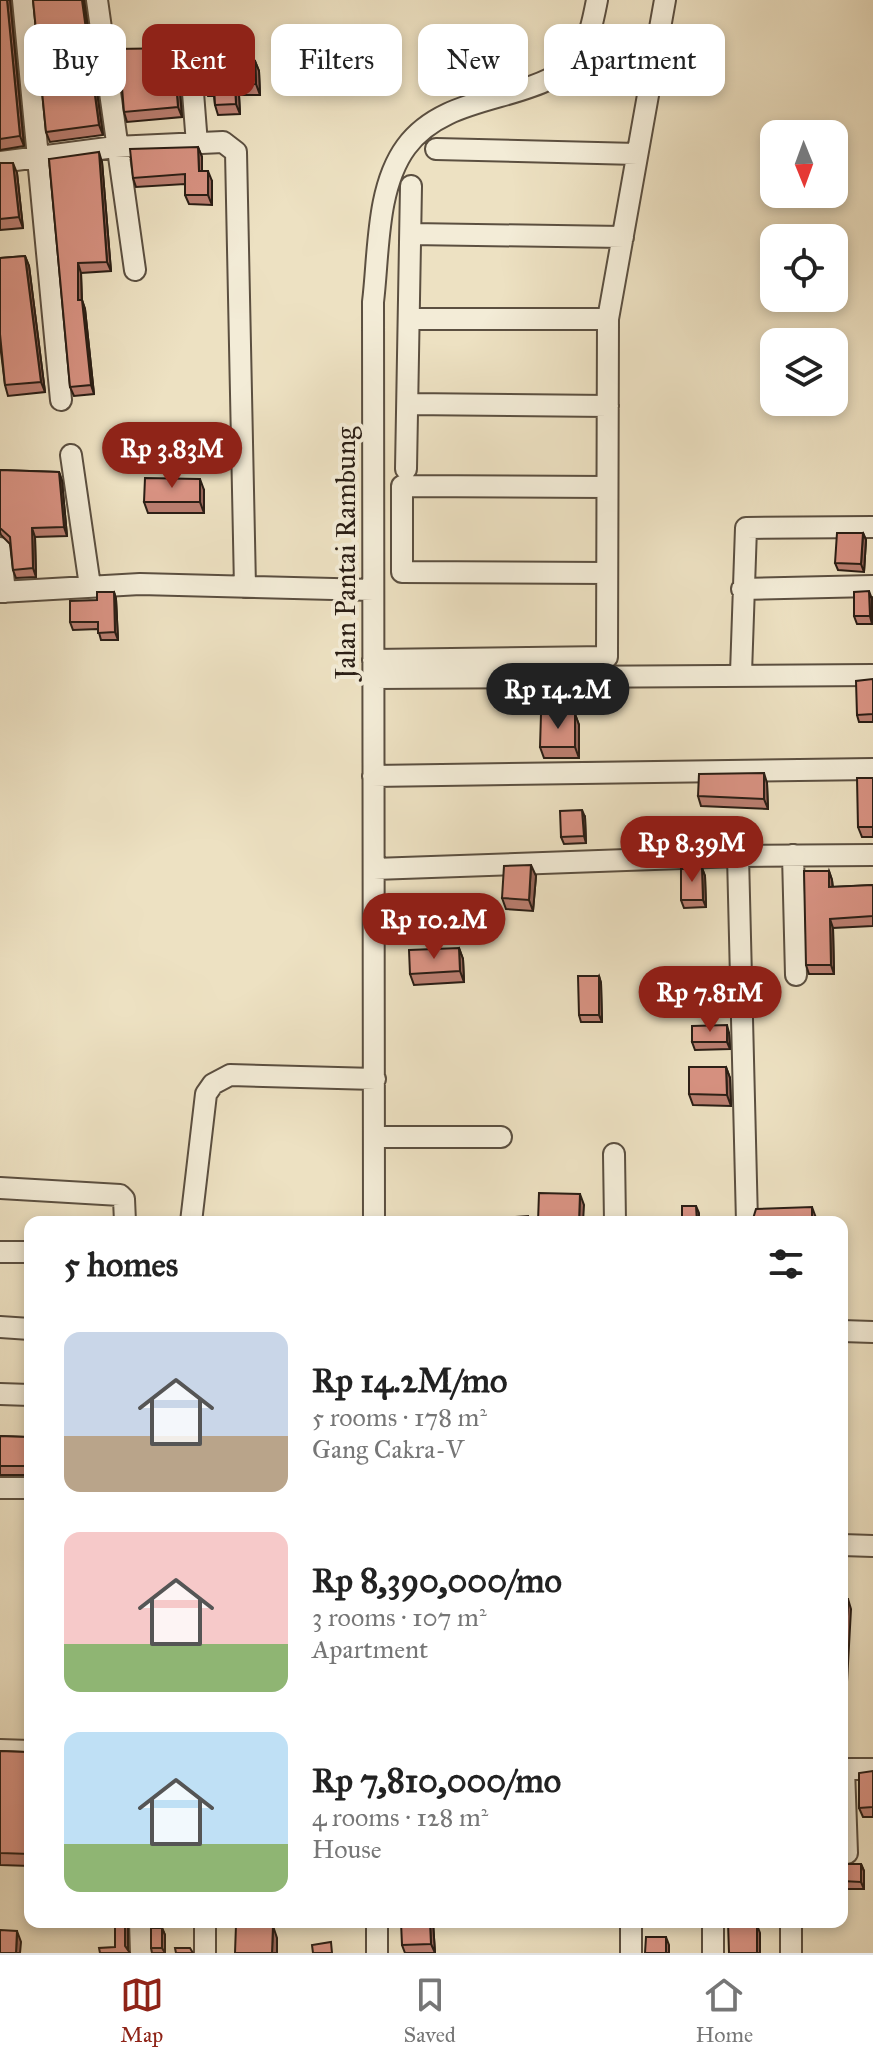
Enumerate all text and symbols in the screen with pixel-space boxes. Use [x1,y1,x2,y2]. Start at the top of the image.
chip: Buy [24,24,126,96]
chip: Rent [142,24,255,96]
chip: Filters [271,24,402,96]
chip: New [418,24,528,96]
chip: Apartment [544,24,725,96]
north arrow [760,120,848,208]
map controls [760,120,848,416]
button: locate [760,224,848,312]
button: layers [760,328,848,416]
pin: Rp 3.83M [89,422,255,490]
street label: Jalan Pantai Rambung [328,426,363,682]
text: Rp 3.83M [120,432,224,464]
pin: Rp 14.2M [475,663,641,731]
text: Rp 14.2M [504,673,612,705]
pin: Rp 8.39M [609,816,775,884]
text: Rp 8.39M [638,826,746,858]
pin: Rp 10.2M [351,893,517,961]
text: Rp 10.2M [380,903,488,935]
pin: Rp 7.81M [627,966,793,1034]
text: Rp 7.81M [657,976,763,1008]
icon: filters [764,1242,808,1286]
text: 5 homes [64,1244,178,1285]
text: Rp 14.2M/mo [312,1360,507,1401]
icon: home [128,1364,224,1460]
text: 5 rooms · 178 m² [312,1401,487,1433]
text: Gang Cakra-V [312,1433,464,1465]
text: Rp 8,390,000/mo [312,1560,562,1601]
icon: home [128,1564,224,1660]
text: 3 rooms · 107 m² [312,1601,487,1633]
text: Apartment [312,1633,428,1665]
text: Rp 7,810,000/mo [312,1760,561,1801]
icon: home [128,1764,224,1860]
text: 4 rooms · 128 m² [312,1801,488,1833]
text: House [312,1833,382,1865]
tab: Map [120,1973,164,2048]
tab: Saved [404,1973,456,2048]
tab: Home [696,1973,753,2048]

